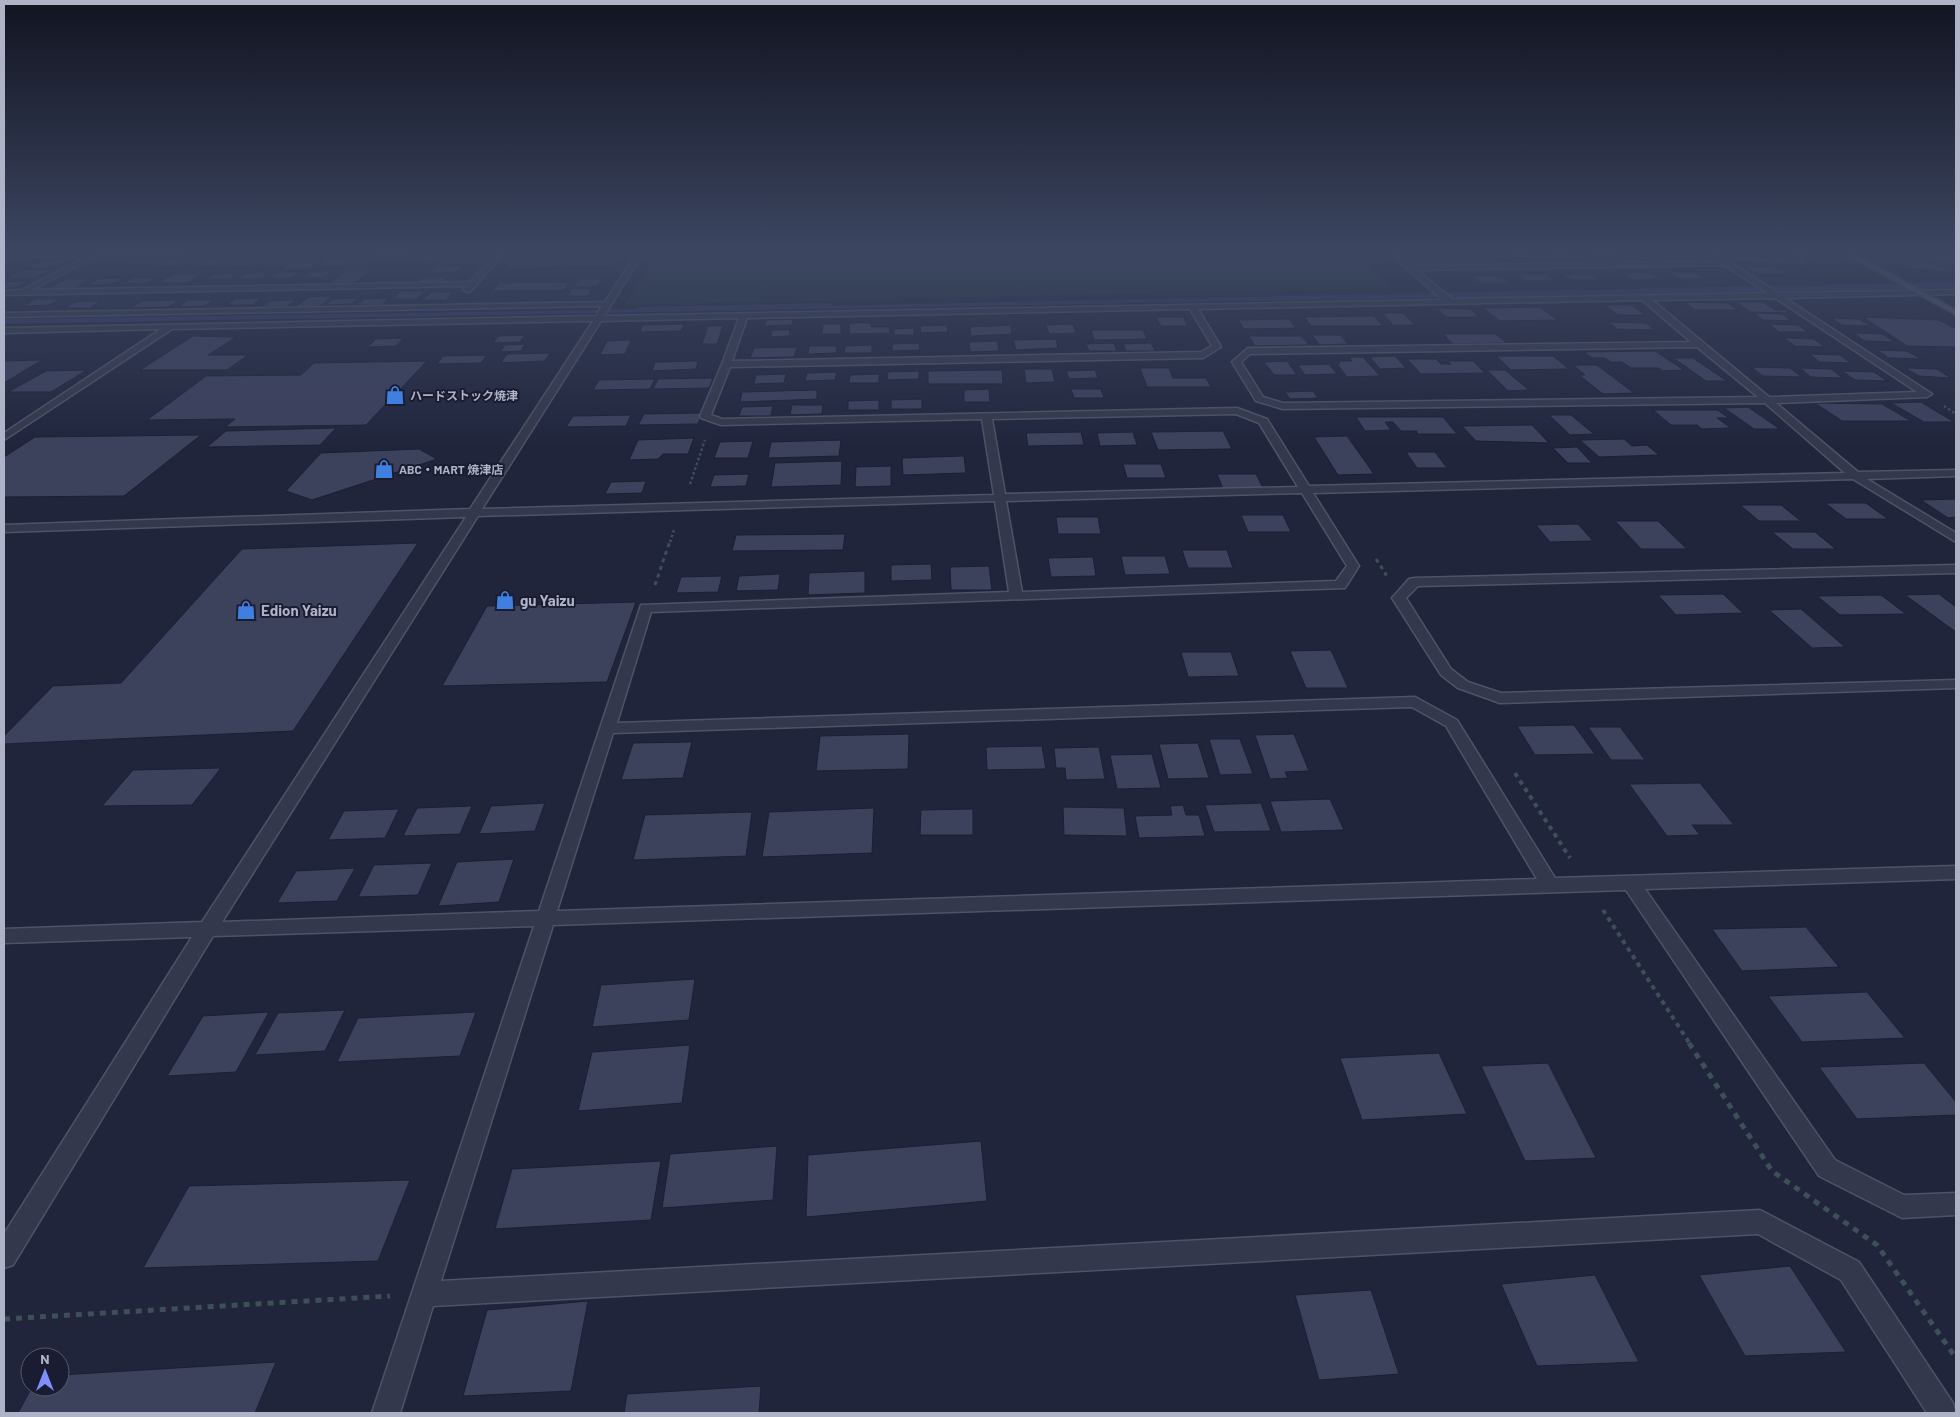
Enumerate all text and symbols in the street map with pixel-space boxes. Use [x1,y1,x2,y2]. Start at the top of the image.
shop icon: ハードストック焼津 [384,384,406,406]
place label: ハードストック焼津 [410,388,518,402]
shop icon: ABC・MART 焼津店 [373,458,395,480]
place label: ABC・MART 焼津店 [399,462,503,476]
shop icon: gu Yaizu [494,589,516,611]
place label: gu Yaizu [520,591,575,609]
shop icon: Edion Yaizu [235,599,257,621]
place label: Edion Yaizu [261,601,337,619]
north arrow [20,1347,70,1397]
text: N [40,1350,50,1367]

